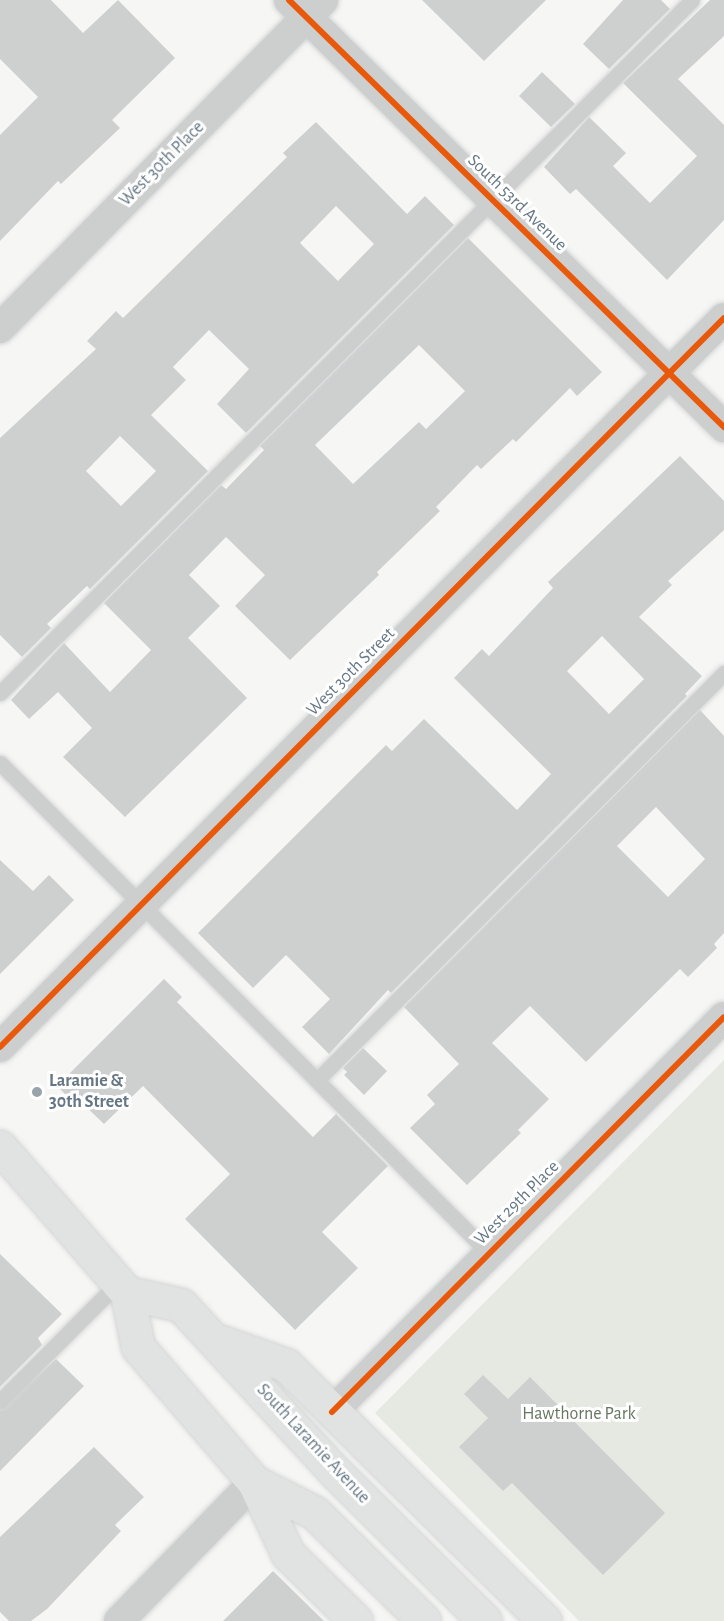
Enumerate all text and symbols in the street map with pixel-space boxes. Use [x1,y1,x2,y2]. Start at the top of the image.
street label: West 30th Place [115,117,209,211]
street label: South 53rd Avenue [463,150,571,256]
street label: West 30th Street [302,623,400,721]
place label: Laramie & 30th Street [49,1071,129,1114]
marker: Laramie & 30th Street [30,1085,44,1099]
street label: West 29th Place [470,1156,564,1250]
street label: South Laramie Avenue [252,1380,374,1508]
park label: Hawthorne Park [522,1403,636,1425]

